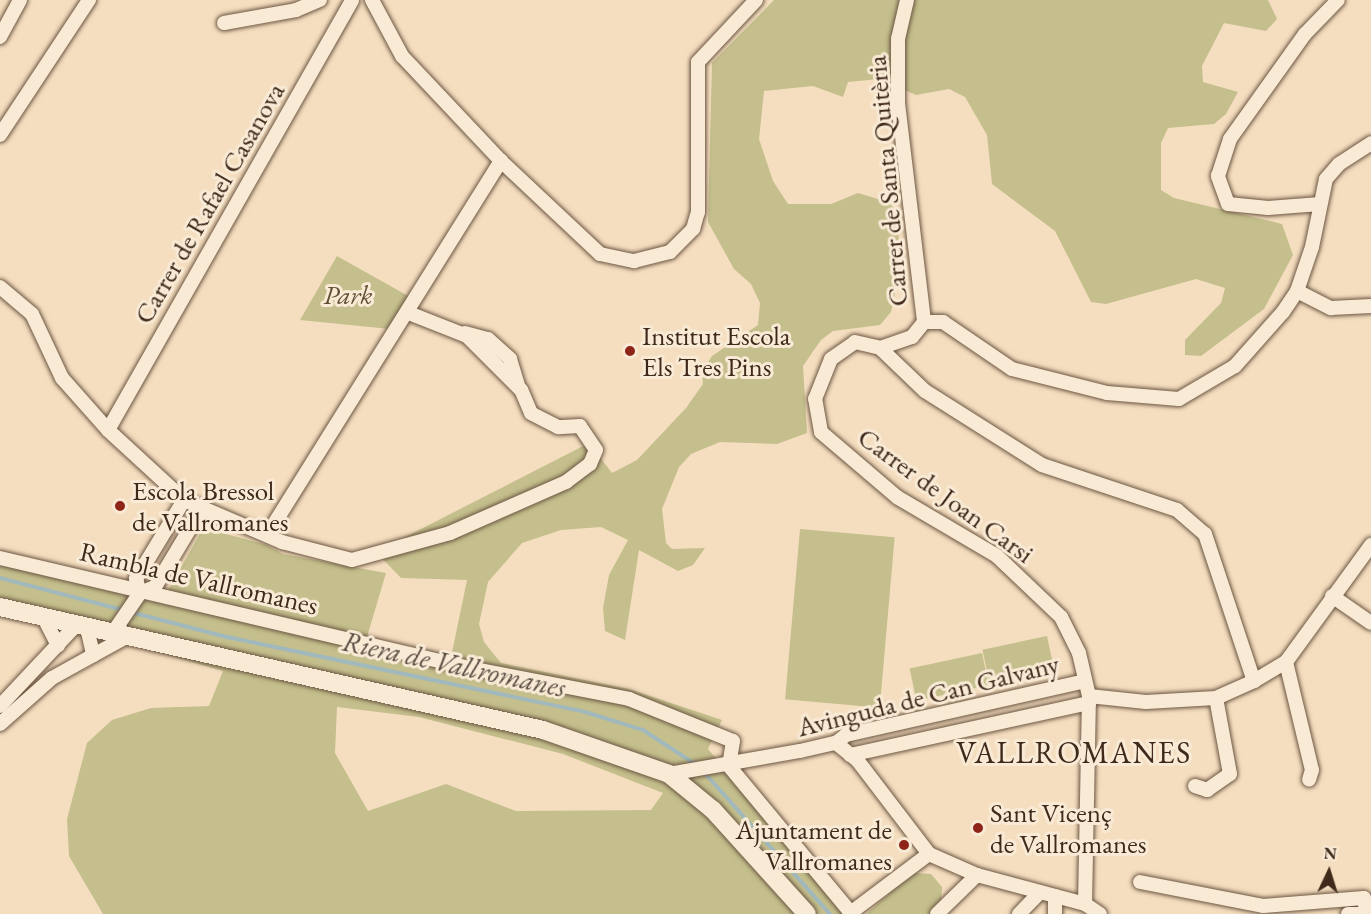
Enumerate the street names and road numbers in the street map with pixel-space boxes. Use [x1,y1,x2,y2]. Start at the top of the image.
street label: Carrer de Santa Quitèria [860,54,914,308]
street label: Carrer de Rafael Casanova [127,77,291,329]
street label: Carrer de Joan Carsi [852,420,1040,570]
street label: Rambla de Vallromanes [77,535,321,621]
street label: Avinguda de Can Galvany [794,647,1062,743]

